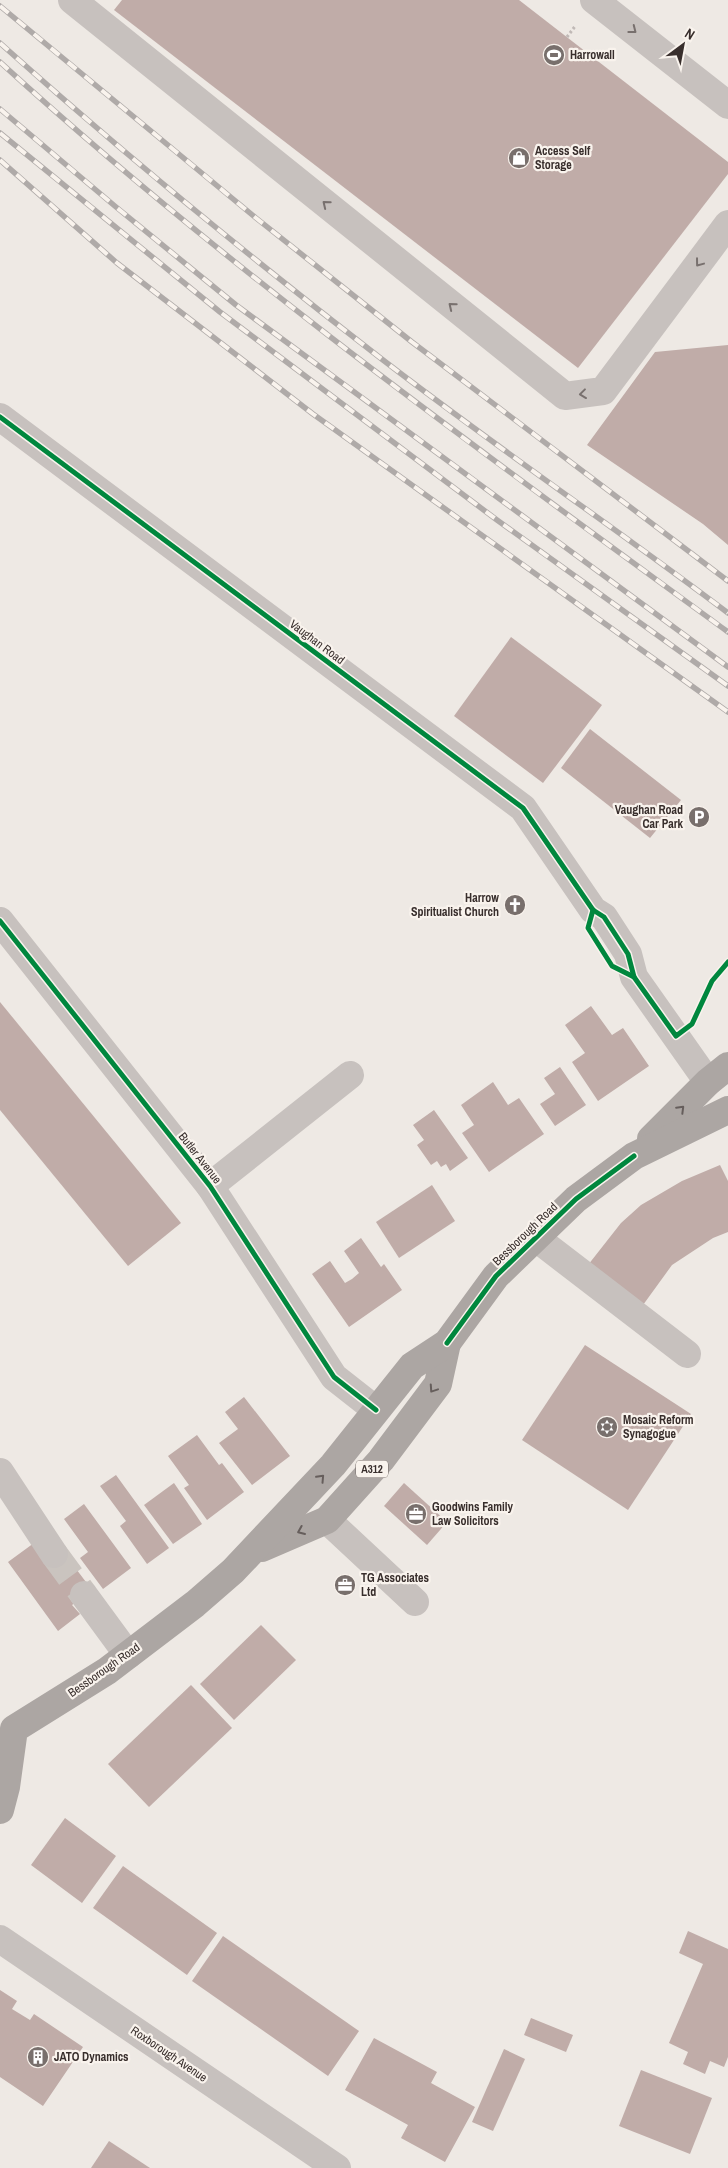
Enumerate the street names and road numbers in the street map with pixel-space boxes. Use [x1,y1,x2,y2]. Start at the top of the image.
street label: Vaughan Road [286,616,348,668]
street label: Butler Avenue [175,1129,225,1187]
street label: Bessborough Road [489,1199,561,1269]
road number: A312 [356,1460,388,1478]
street label: Bessborough Road [65,1639,143,1701]
street label: Roxborough Avenue [128,2022,210,2086]

